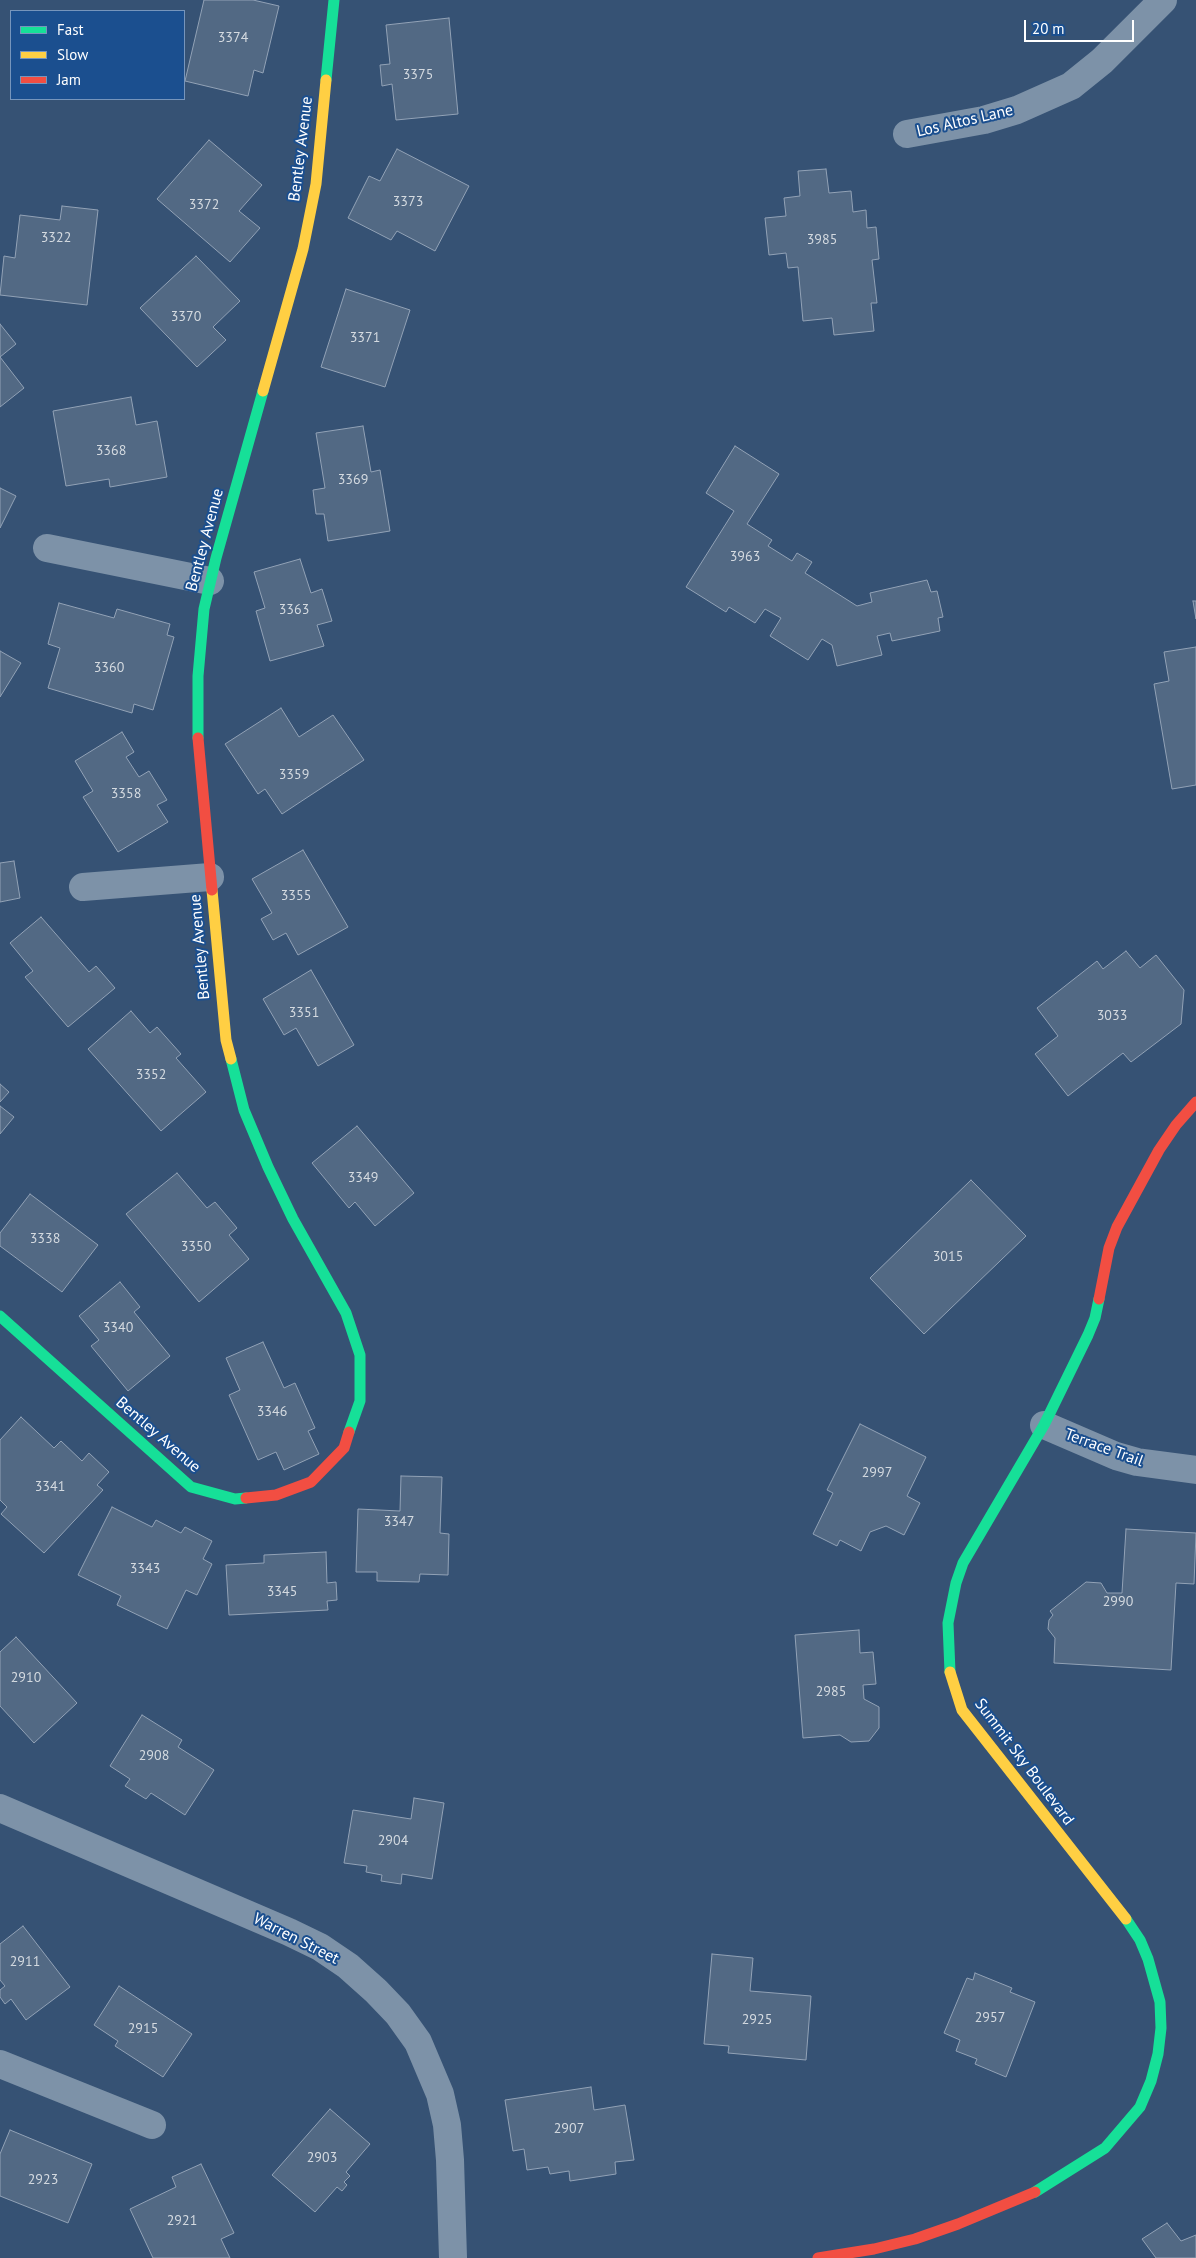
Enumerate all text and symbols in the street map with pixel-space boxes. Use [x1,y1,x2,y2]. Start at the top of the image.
legend [10,10,185,100]
scale bar [1026,10,1136,42]
text: 20 m [1032,19,1065,38]
text: Fast [57,20,84,39]
house number: 3374 [218,30,248,46]
text: Slow [57,45,88,64]
house number: 3375 [403,67,433,83]
text: Jam [57,70,81,89]
street label: Bentley Avenue [285,95,317,203]
street label: Los Altos Lane [915,101,1015,141]
house number: 3373 [393,194,423,210]
house number: 3372 [189,197,219,213]
house number: 3322 [41,230,71,246]
house number: 3985 [807,232,837,248]
house number: 3370 [171,309,201,325]
house number: 3371 [350,330,380,346]
house number: 3368 [96,443,126,459]
house number: 3369 [338,472,368,488]
street label: Bentley Avenue [182,486,228,594]
house number: 3963 [730,549,760,565]
house number: 3363 [279,602,309,618]
house number: 3360 [94,660,124,676]
house number: 3359 [279,767,309,783]
house number: 3358 [111,786,141,802]
house number: 3355 [281,888,311,904]
street label: Bentley Avenue [186,893,214,1001]
house number: 3351 [289,1005,319,1021]
house number: 3033 [1097,1008,1127,1024]
house number: 3352 [136,1067,166,1083]
house number: 3349 [348,1170,378,1186]
house number: 3338 [30,1231,60,1247]
house number: 3350 [181,1239,211,1255]
house number: 3015 [933,1249,963,1265]
house number: 3340 [103,1320,133,1336]
street label: Bentley Avenue [112,1393,204,1477]
house number: 3346 [257,1404,287,1420]
street label: Terrace Trail [1062,1425,1146,1471]
house number: 2997 [862,1465,892,1481]
house number: 3341 [35,1479,65,1495]
house number: 3347 [384,1514,414,1530]
house number: 3343 [130,1561,160,1577]
house number: 3345 [267,1584,297,1600]
house number: 2990 [1103,1594,1133,1610]
house number: 2910 [11,1670,41,1686]
house number: 2985 [816,1684,846,1700]
street label: Summit Sky Boulevard [970,1695,1078,1829]
house number: 2908 [139,1748,169,1764]
house number: 2904 [378,1833,408,1849]
street label: Warren Street [250,1909,342,1969]
house number: 2911 [10,1954,40,1970]
house number: 2957 [975,2010,1005,2026]
house number: 2925 [742,2012,772,2028]
house number: 2915 [128,2021,158,2037]
house number: 2907 [554,2121,584,2137]
house number: 2903 [307,2150,337,2166]
house number: 2923 [28,2172,58,2188]
house number: 2921 [167,2213,197,2229]

